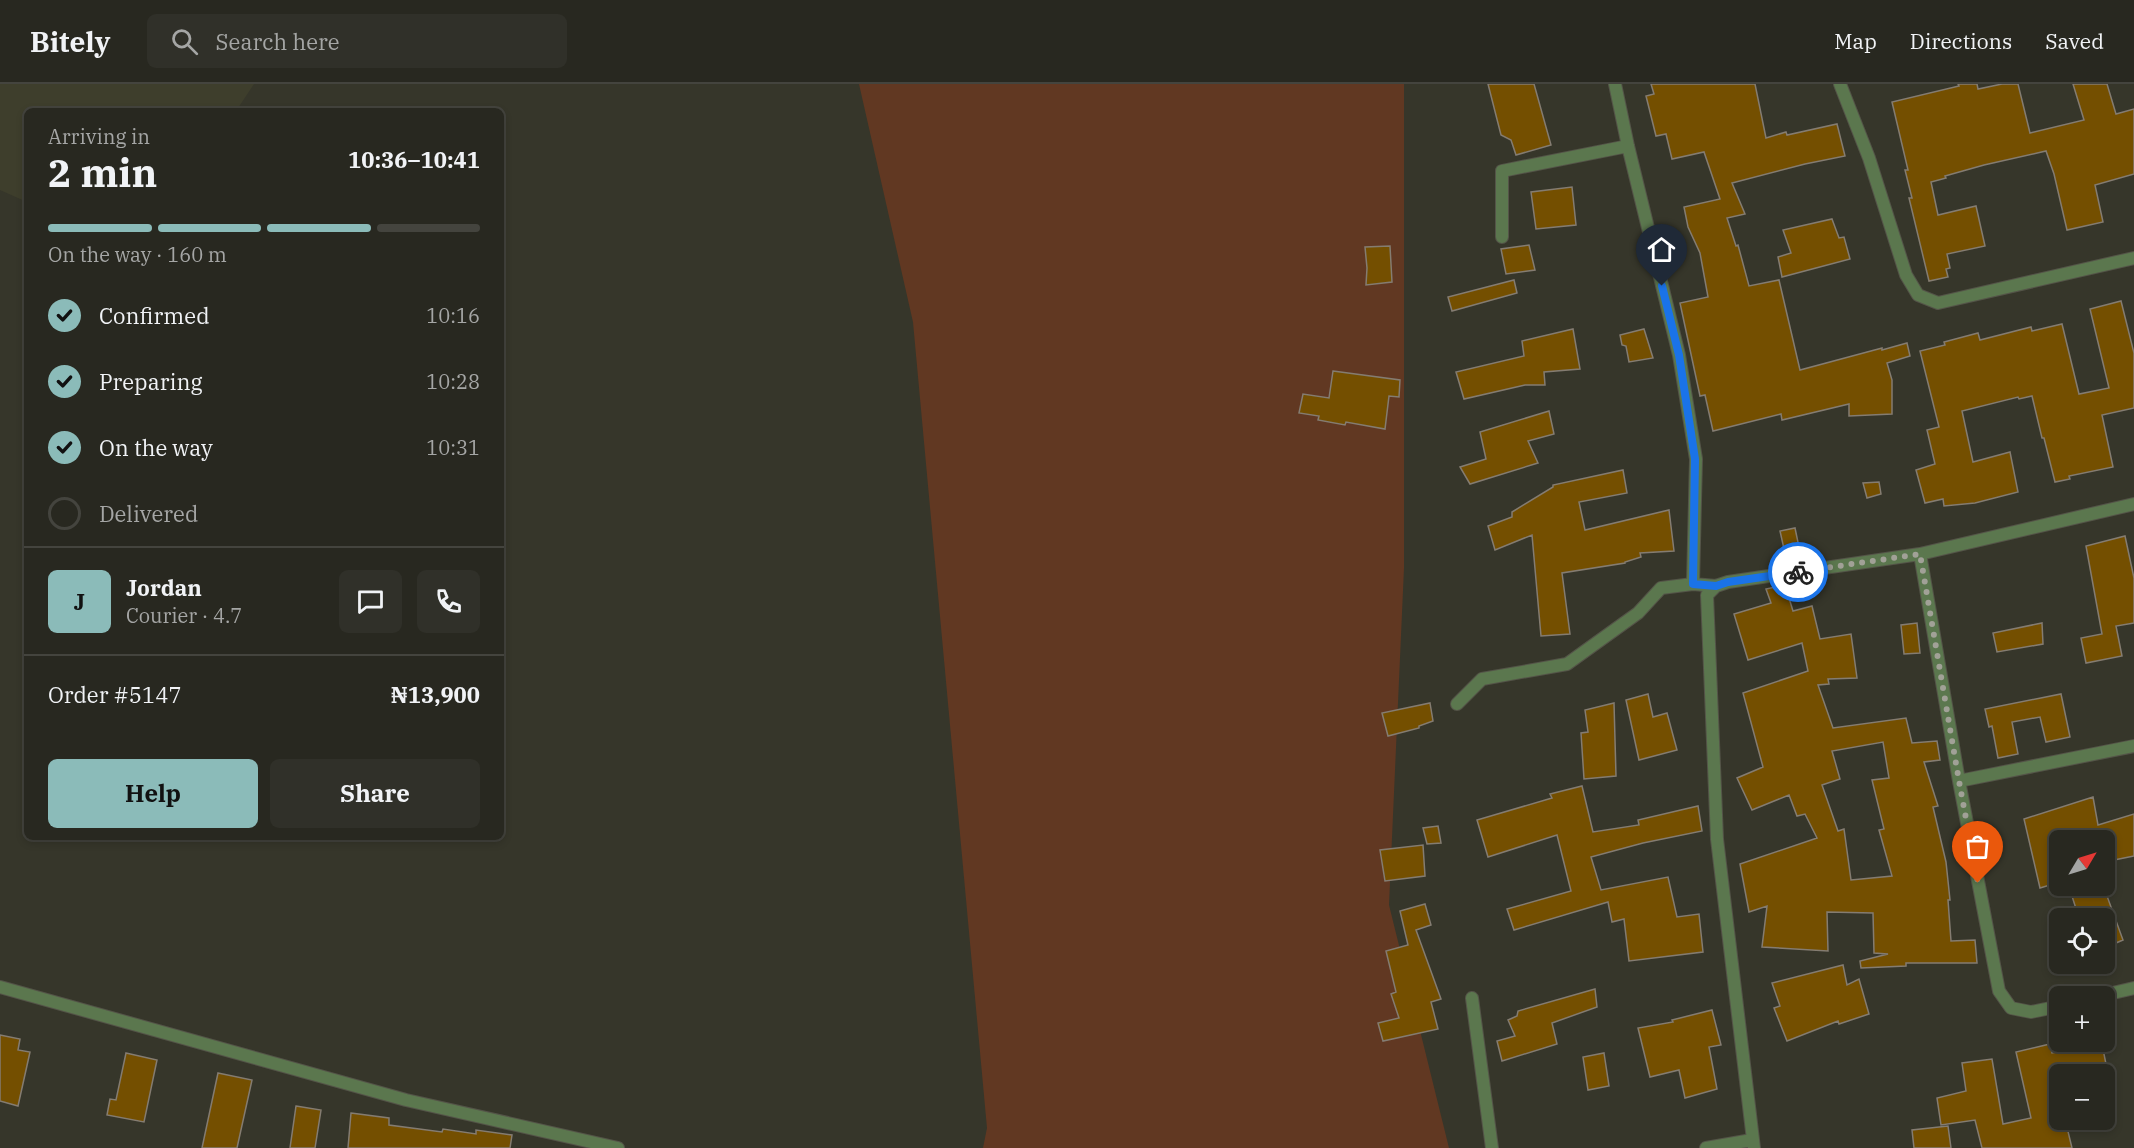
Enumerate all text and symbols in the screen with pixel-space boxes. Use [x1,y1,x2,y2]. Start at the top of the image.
search box [147,14,567,68]
text: Bitely [30,23,111,60]
icon: search [168,25,201,58]
text: Search here [216,27,339,56]
text: Map [1834,27,1877,55]
text: Directions [1910,27,2012,55]
text: Saved [2045,27,2104,55]
text: Arriving in [48,123,150,150]
text: 10:36–10:41 [348,145,480,174]
text: 2 min [48,147,157,198]
pin [1636,224,1687,286]
icon: home [1645,233,1678,266]
text: On the way · 160 m [48,241,227,268]
icon: check [48,299,81,332]
text: Confirmed [99,301,210,330]
text: 10:16 [426,302,480,329]
icon: check [48,365,81,398]
text: Preparing [99,367,203,396]
text: 10:28 [426,368,480,395]
icon: check [48,431,81,464]
text: On the way [99,433,213,462]
text: 10:31 [426,434,480,461]
text: Delivered [99,499,198,528]
courier [1768,542,1828,602]
icon: bike [1782,556,1815,589]
button: chat [339,570,402,633]
button: phone [417,570,480,633]
text: Jordan [126,573,202,602]
text: J [74,587,85,616]
text: Courier · 4.7 [126,602,242,629]
text: Order #5147 [48,680,182,709]
text: ₦13,900 [391,680,480,709]
button: Help [48,759,258,828]
button: Share [270,759,480,828]
pin [1952,821,2003,883]
icon: bag [1961,830,1994,863]
north arrow [2049,830,2115,896]
map controls [2049,830,2115,1130]
button: locate [2049,908,2115,974]
button: + [2049,986,2115,1052]
button: − [2049,1064,2115,1130]

